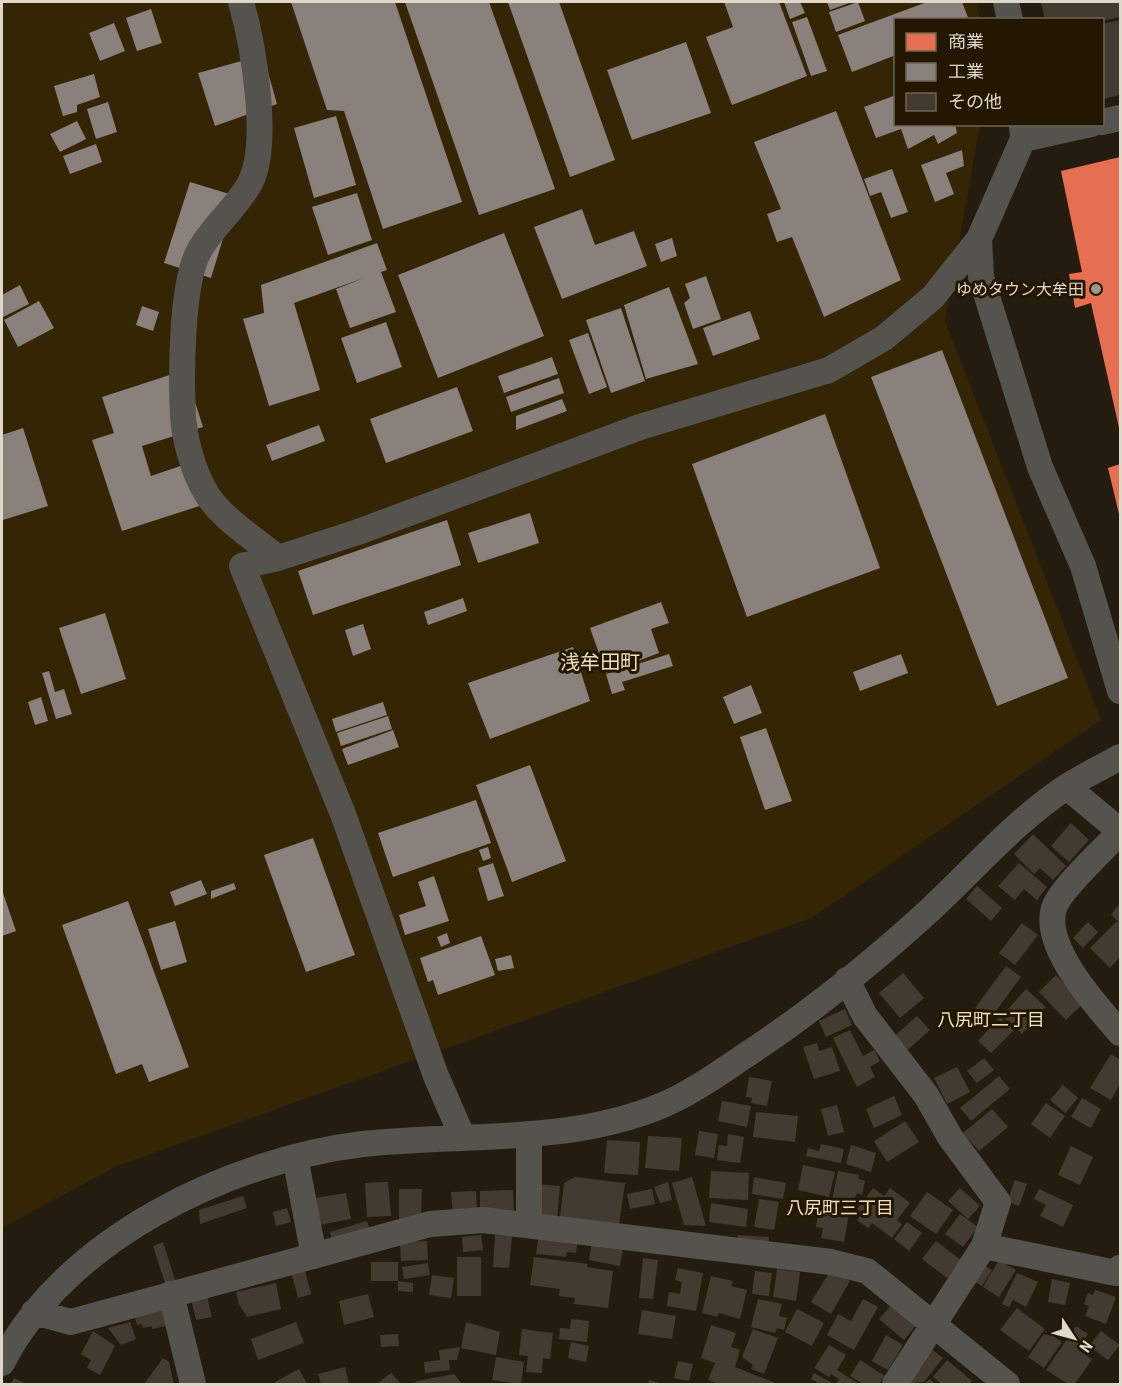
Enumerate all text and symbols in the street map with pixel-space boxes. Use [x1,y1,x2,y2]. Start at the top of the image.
legend [894,18,1104,126]
text: 商業 [948,31,984,52]
text: 工業 [948,61,984,82]
text: その他 [948,91,1002,112]
place label: ゆめタウン大牟田 [956,280,1084,299]
marker: ゆめタウン大牟田 [1089,282,1103,296]
district label: 浅牟田町 [560,650,640,674]
district label: 八尻町二丁目 [937,1009,1045,1030]
district label: 八尻町三丁目 [786,1197,894,1218]
north arrow [1044,1308,1104,1368]
text: N [1075,1337,1096,1356]

